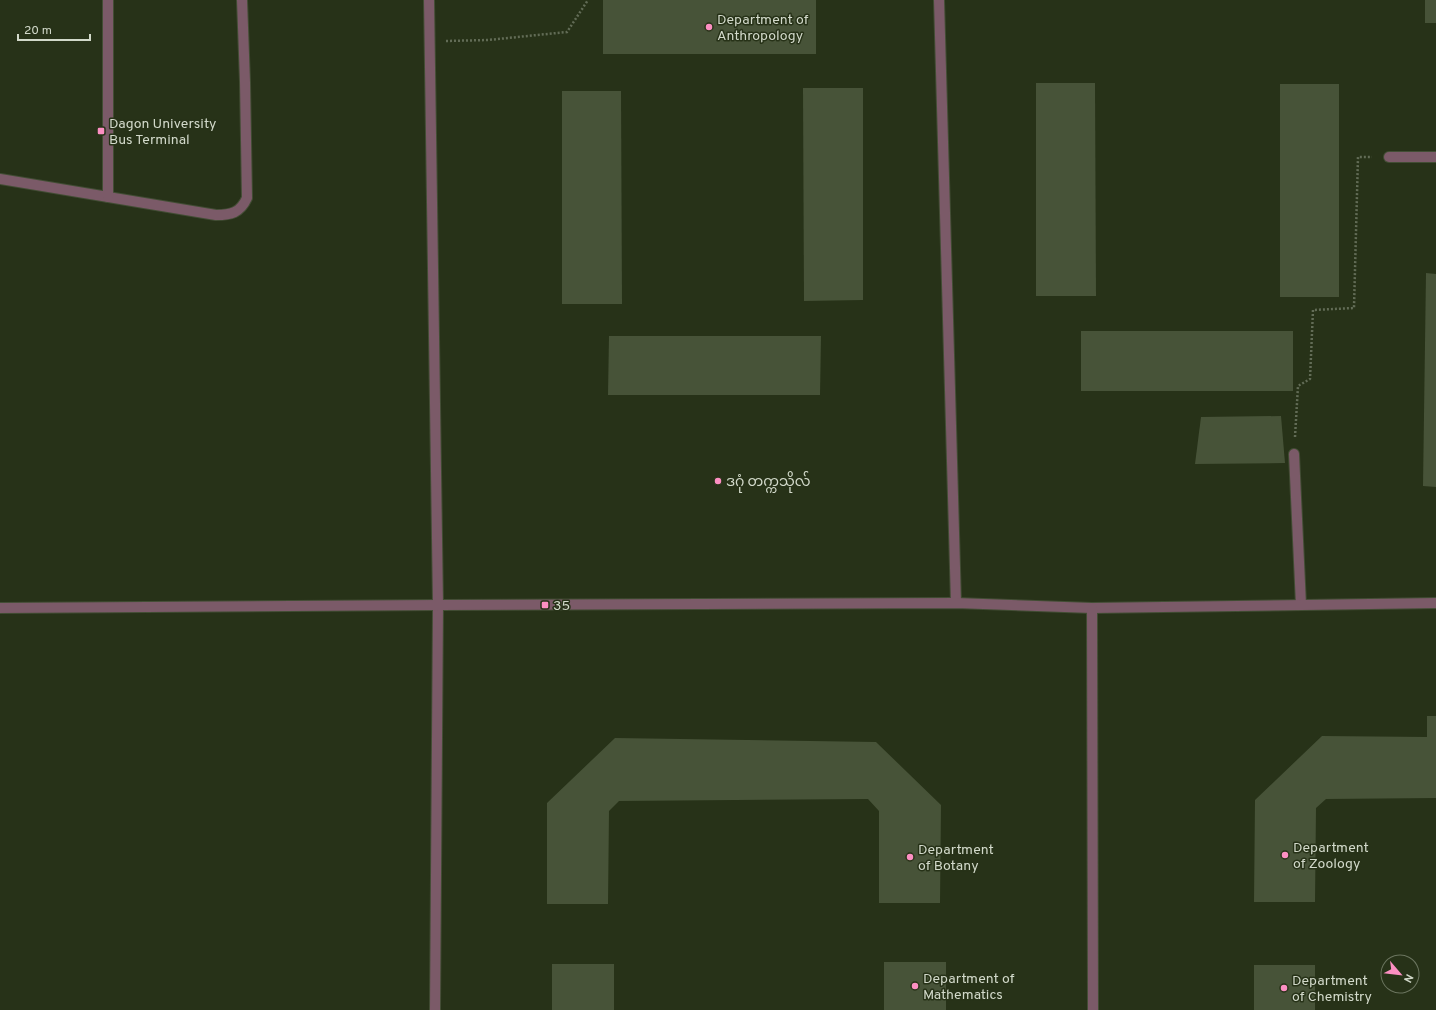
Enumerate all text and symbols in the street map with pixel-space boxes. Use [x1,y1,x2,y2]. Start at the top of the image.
place label: Department of Anthropology [717,12,809,45]
scale bar [18,16,90,42]
marker: Department of Anthropology [704,22,714,32]
text: 20 m [24,23,52,39]
place label: Dagon University Bus Terminal [109,116,216,149]
marker: Dagon University Bus Terminal [96,126,106,136]
place label: ဒဂုံ တက္ကသိုလ် [726,471,811,493]
marker: ဒဂုံ တက္ကသိုလ် [713,476,723,486]
place label: 35 [553,598,570,615]
marker: 35 [540,600,550,610]
place label: Department of Zoology [1293,840,1369,873]
place label: Department of Botany [918,842,994,875]
marker: Department of Zoology [1280,850,1290,860]
marker: Department of Botany [905,852,915,862]
north arrow [1380,954,1420,994]
place label: Department of Mathematics [923,971,1015,1004]
text: N [1400,971,1416,985]
place label: Department of Chemistry [1292,973,1372,1006]
marker: Department of Mathematics [910,981,920,991]
marker: Department of Chemistry [1279,983,1289,993]

